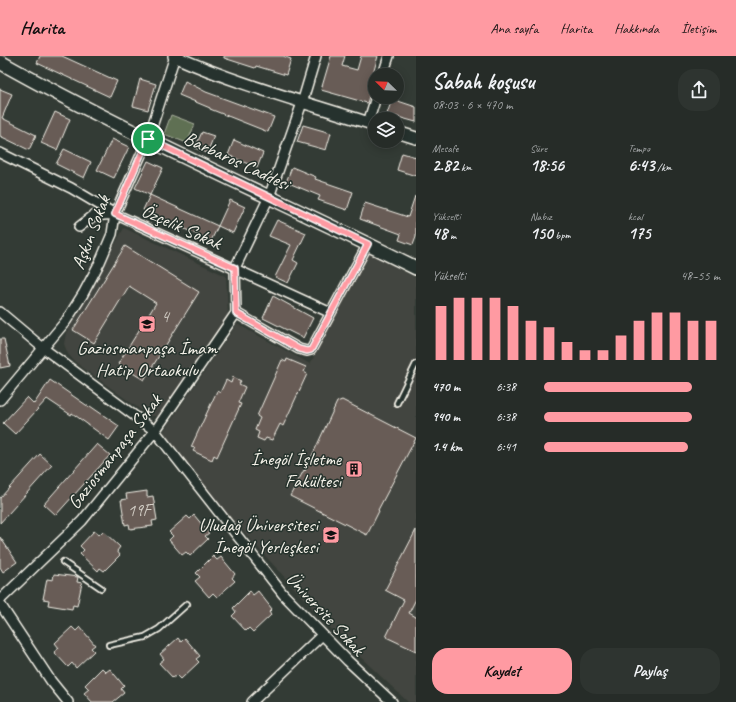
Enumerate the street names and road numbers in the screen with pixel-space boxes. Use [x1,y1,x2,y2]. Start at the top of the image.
street label: Barbaros Caddesi [180,126,295,197]
street label: Aşkın Sokak [66,190,117,273]
street label: Özçelik Sokak [138,199,227,256]
street label: Gaziosmanpaşa Sokak [62,388,168,514]
street label: Üniversite Sokak [281,567,371,662]

